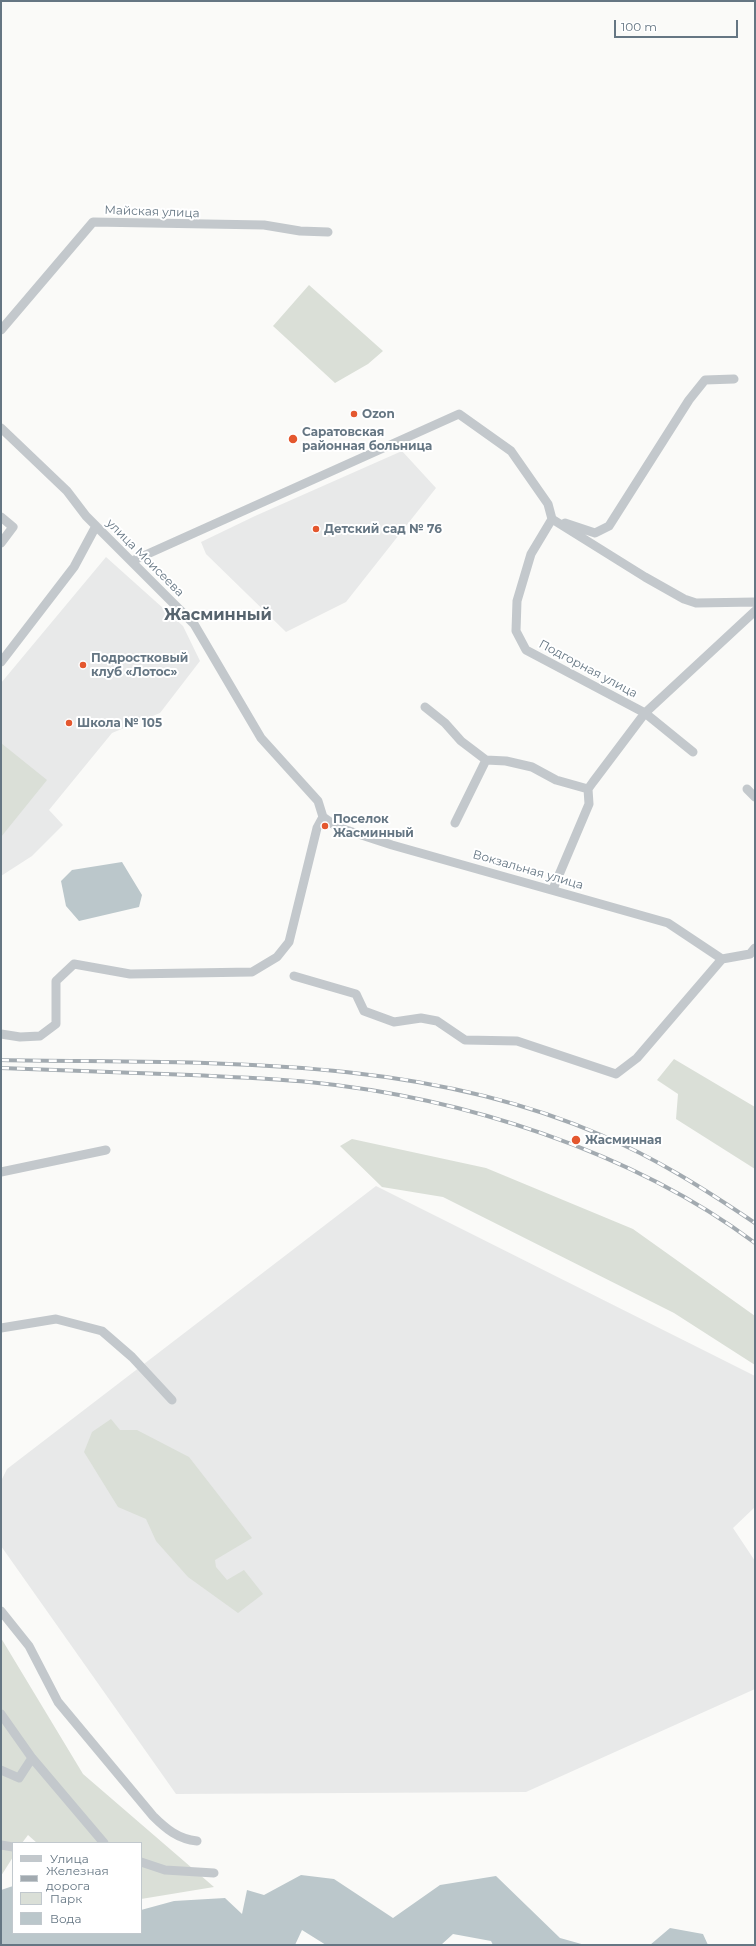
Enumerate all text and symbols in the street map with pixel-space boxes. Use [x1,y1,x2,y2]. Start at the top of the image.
scale bar [616,12,740,38]
text: 100 m [621,19,657,34]
street label: Майская улица [104,203,200,221]
place label: Ozon [362,407,395,421]
marker: Ozon [349,409,359,419]
place label: Саратовская районная больница [302,425,432,453]
marker: Саратовская районная больница [287,433,299,445]
street label: улица Моисеева [103,516,187,600]
place label: Детский сад № 76 [324,522,442,536]
marker: Детский сад № 76 [311,524,321,534]
district label: Жасминный [164,605,272,625]
street label: Подгорная улица [536,637,640,701]
place label: Подростковый клуб «Лотос» [91,651,188,679]
marker: Подростковый клуб «Лотос» [78,660,88,670]
place label: Школа № 105 [77,716,162,730]
marker: Школа № 105 [64,718,74,728]
place label: Поселок Жасминный [333,812,414,840]
marker: Поселок Жасминный [320,821,330,831]
street label: Вокзальная улица [471,847,585,893]
place label: Жасминная [585,1133,662,1147]
marker: Жасминная [570,1134,582,1146]
legend [12,1842,142,1934]
text: Улица [50,1851,89,1866]
text: Железная дорога [46,1863,109,1893]
text: Парк [50,1891,82,1906]
text: Вода [50,1911,81,1926]

